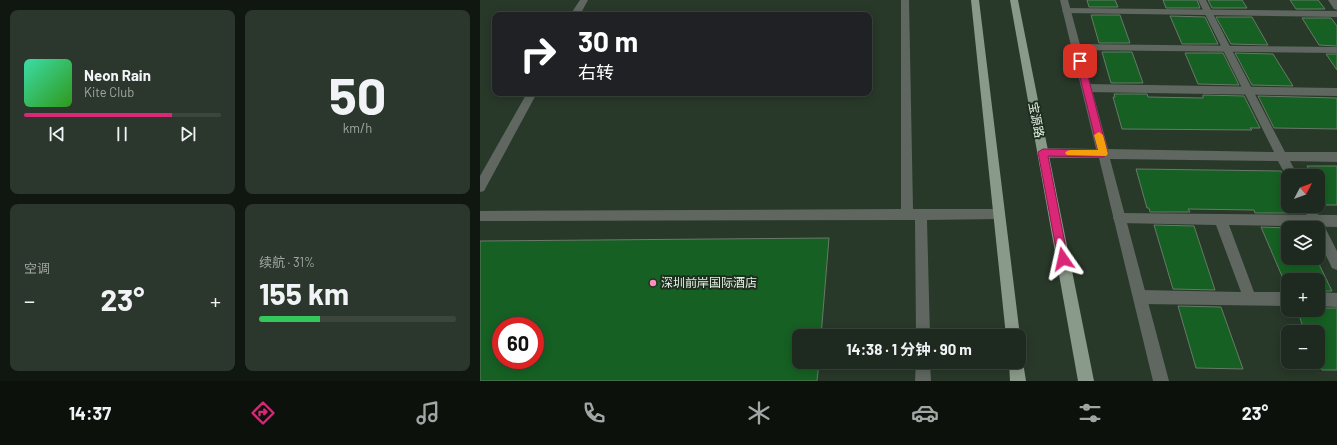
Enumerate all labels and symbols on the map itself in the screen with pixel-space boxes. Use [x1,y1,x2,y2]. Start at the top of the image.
pin [1063,44,1097,78]
street label: 宝源路 [1027,101,1047,139]
north arrow [1281,169,1325,213]
position arrow [1042,238,1084,280]
place label: 深圳前岸国际酒店 [661,275,757,289]
marker: 深圳前岸国际酒店 [648,278,658,288]
speed limit sign: 60 [492,317,544,369]

